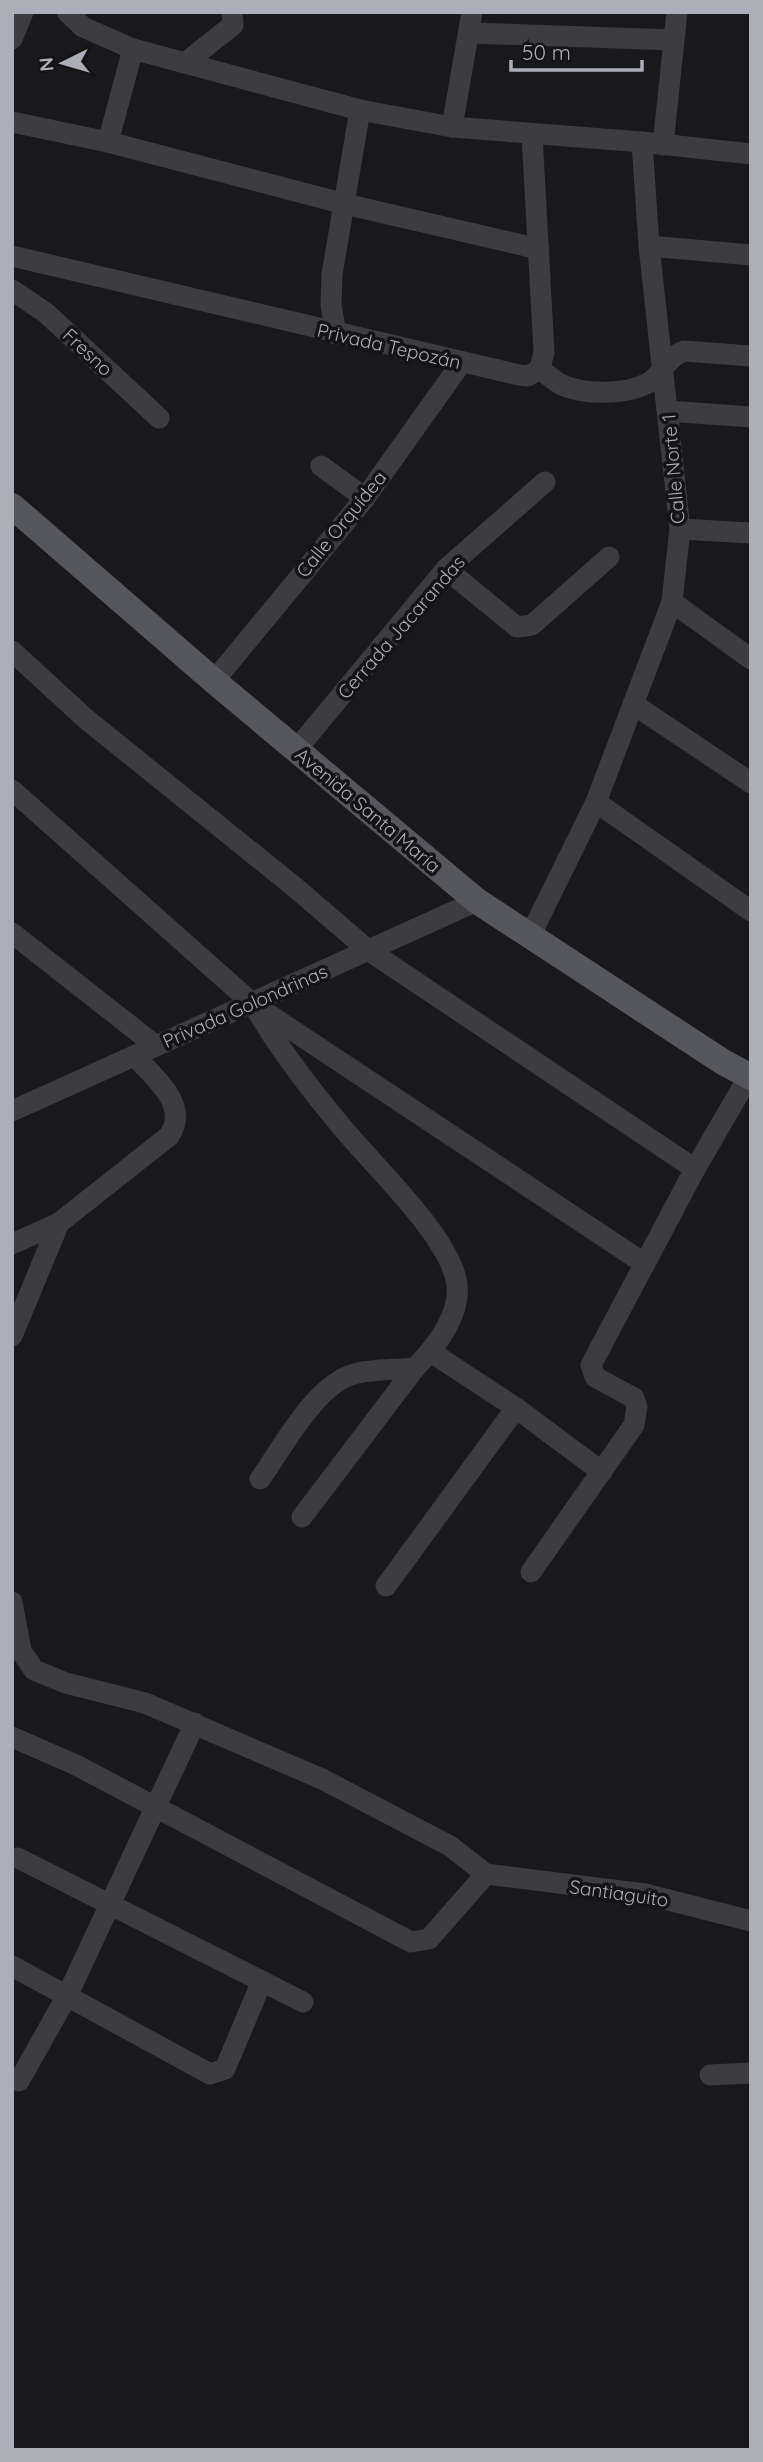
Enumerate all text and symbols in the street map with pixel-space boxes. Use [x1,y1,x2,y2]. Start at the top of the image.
north arrow [28,28,98,98]
scale bar [511,28,642,72]
text: 50 m [522,39,571,65]
text: N [34,56,59,72]
street label: Privada Tepozán [315,318,463,374]
street label: Fresno [58,323,118,381]
street label: Calle Norte 1 [656,413,690,525]
street label: Calle Orquídea [291,466,391,582]
street label: Cerrada Jacarandas [332,550,470,704]
street label: Avenida Santa María [291,742,445,878]
street label: Privada Golondrinas [159,959,331,1053]
street label: Santiaguito [568,1874,670,1912]

